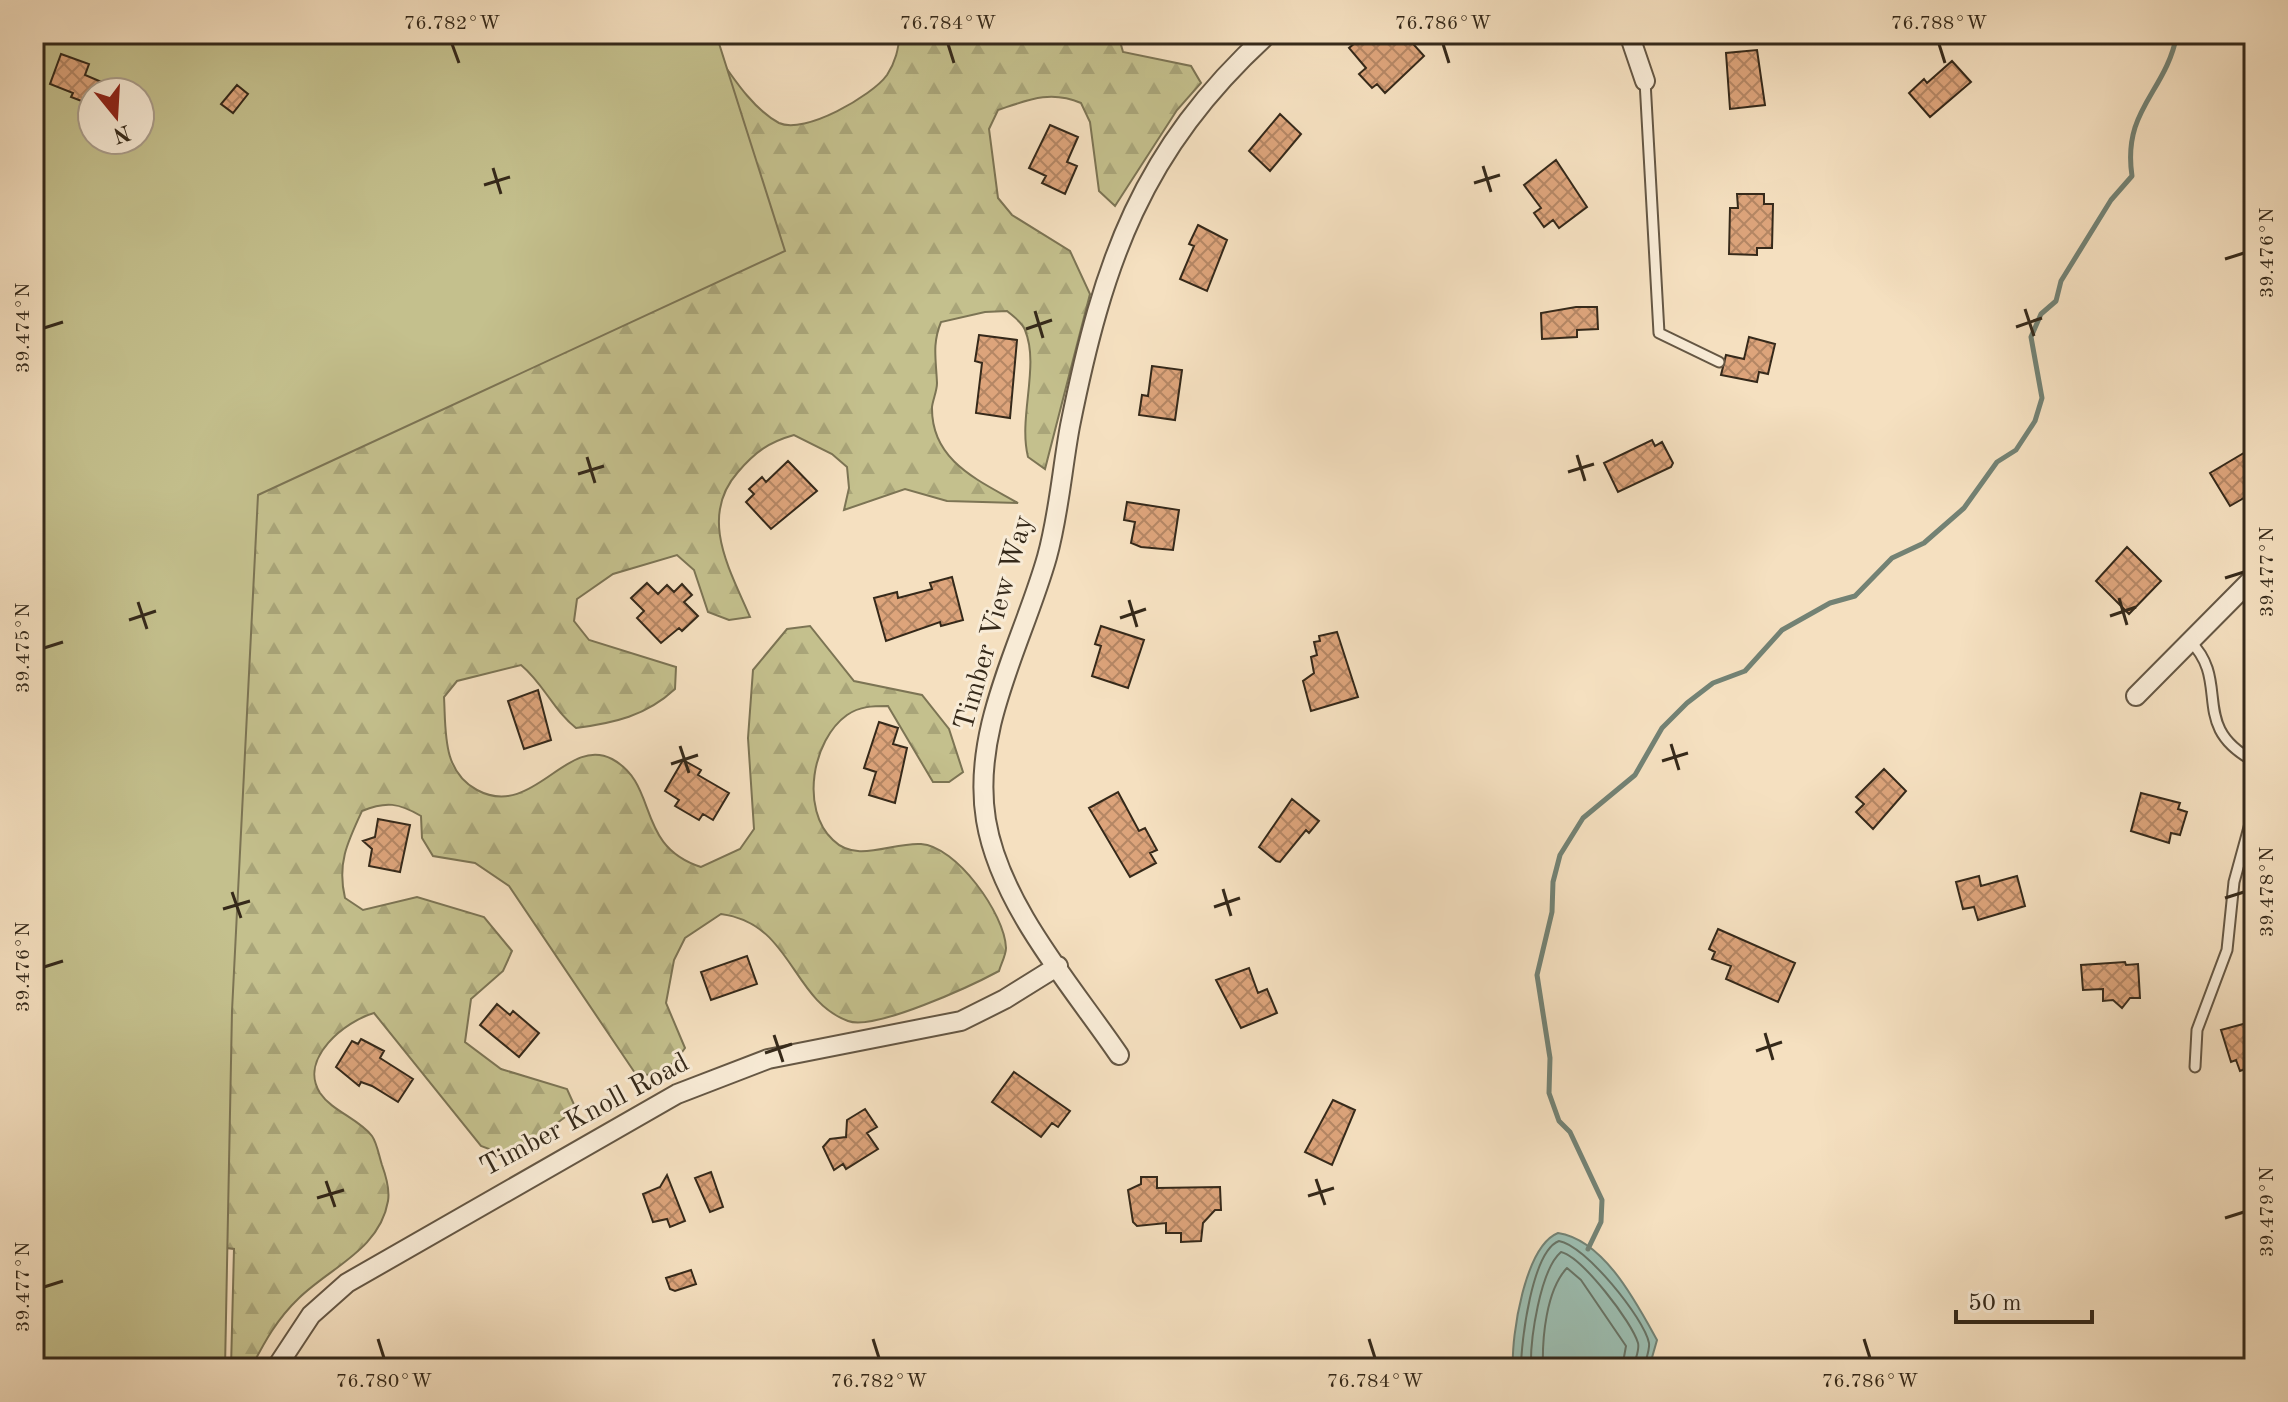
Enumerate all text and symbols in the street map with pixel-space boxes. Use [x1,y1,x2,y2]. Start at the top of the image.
text: 76.782°W [404,14,500,34]
text: 76.784°W [900,14,996,34]
text: 76.786°W [1395,14,1491,34]
text: 76.788°W [1891,14,1987,34]
north arrow [76,76,156,156]
text: N [110,120,133,146]
text: 39.476°N [2258,208,2278,298]
text: 39.474°N [14,283,34,373]
street label: Timber View Way [951,512,1039,734]
text: 39.477°N [2258,527,2278,617]
text: 39.475°N [14,603,34,693]
text: 39.478°N [2258,847,2278,937]
text: 39.476°N [14,922,34,1012]
street label: Timber Knoll Road [476,1049,694,1183]
text: 39.479°N [2258,1167,2278,1257]
text: 39.477°N [14,1242,34,1332]
scale bar [1956,1274,2092,1324]
text: 50 m [1968,1292,2022,1316]
text: 76.780°W [336,1372,432,1392]
text: 76.782°W [831,1372,927,1392]
text: 76.784°W [1327,1372,1423,1392]
text: 76.786°W [1822,1372,1918,1392]

